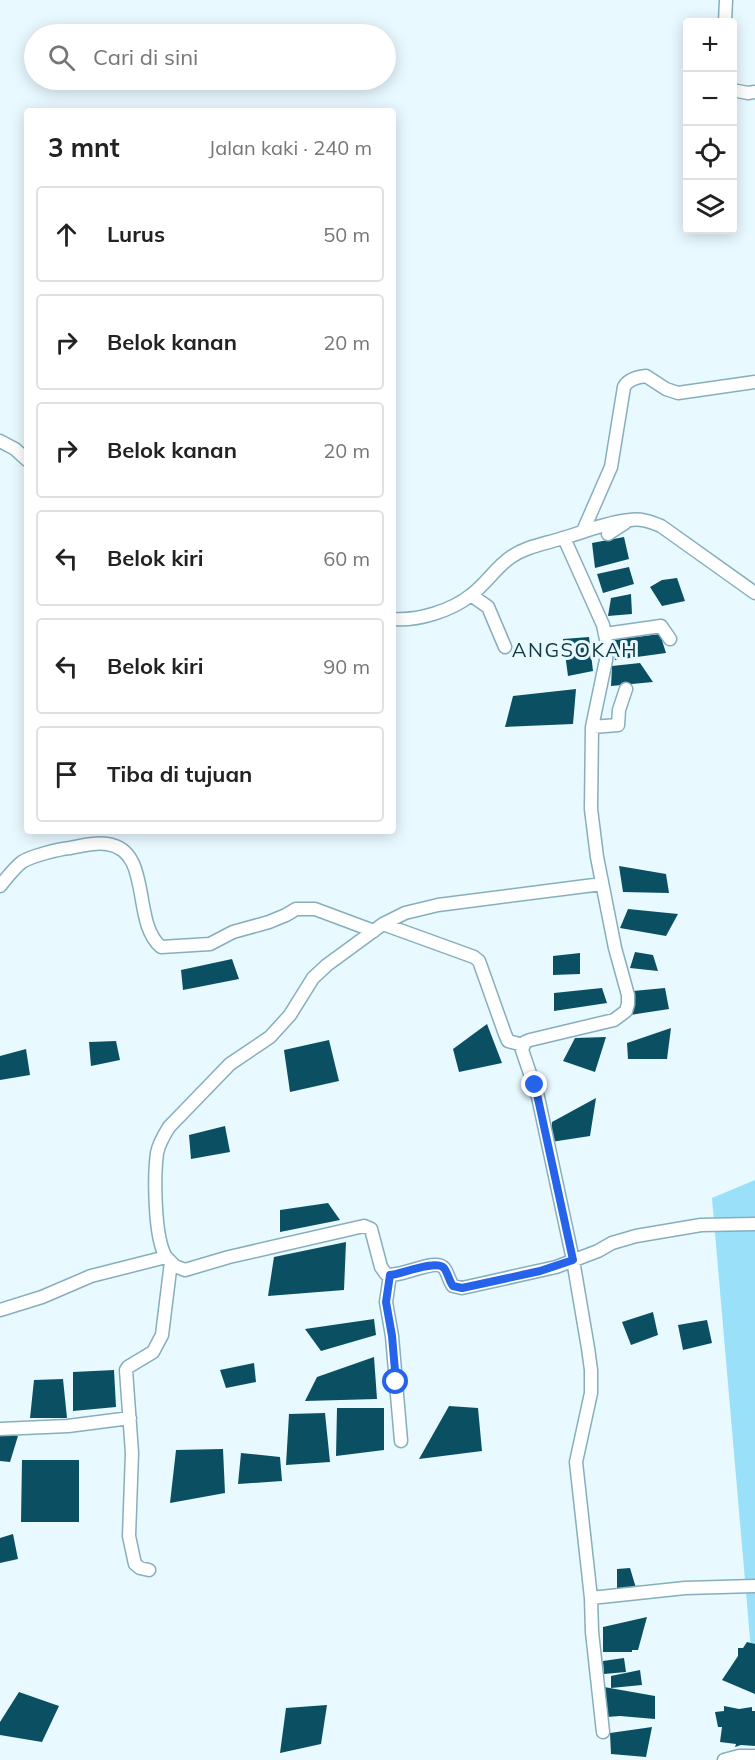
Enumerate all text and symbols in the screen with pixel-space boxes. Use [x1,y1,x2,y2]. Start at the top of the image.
map controls [683,18,737,234]
button: + [683,18,737,72]
search box [24,24,396,90]
icon: search [45,41,78,74]
text: Cari di sini [93,43,198,71]
button: − [683,72,737,126]
button: locate [683,126,737,180]
text: 3 mnt [48,131,120,164]
text: Jalan kaki · 240 m [209,135,372,160]
button: layers [683,180,737,234]
icon: ahead [50,218,83,251]
text: Lurus [107,220,165,248]
text: 50 m [323,222,370,247]
icon: right [50,326,83,359]
text: Belok kanan [107,328,237,356]
text: 20 m [323,330,370,355]
icon: right [50,434,83,467]
text: Belok kanan [107,436,237,464]
text: 20 m [323,438,370,463]
icon: left [50,542,83,575]
text: Belok kiri [107,544,203,572]
text: 60 m [323,546,370,571]
district label: ANGSOKAH [512,637,638,662]
icon: left [50,650,83,683]
text: Belok kiri [107,652,203,680]
text: 90 m [323,654,370,679]
icon: arrive [50,758,83,791]
text: Tiba di tujuan [107,760,252,788]
route end [521,1071,547,1097]
route start [382,1368,408,1394]

